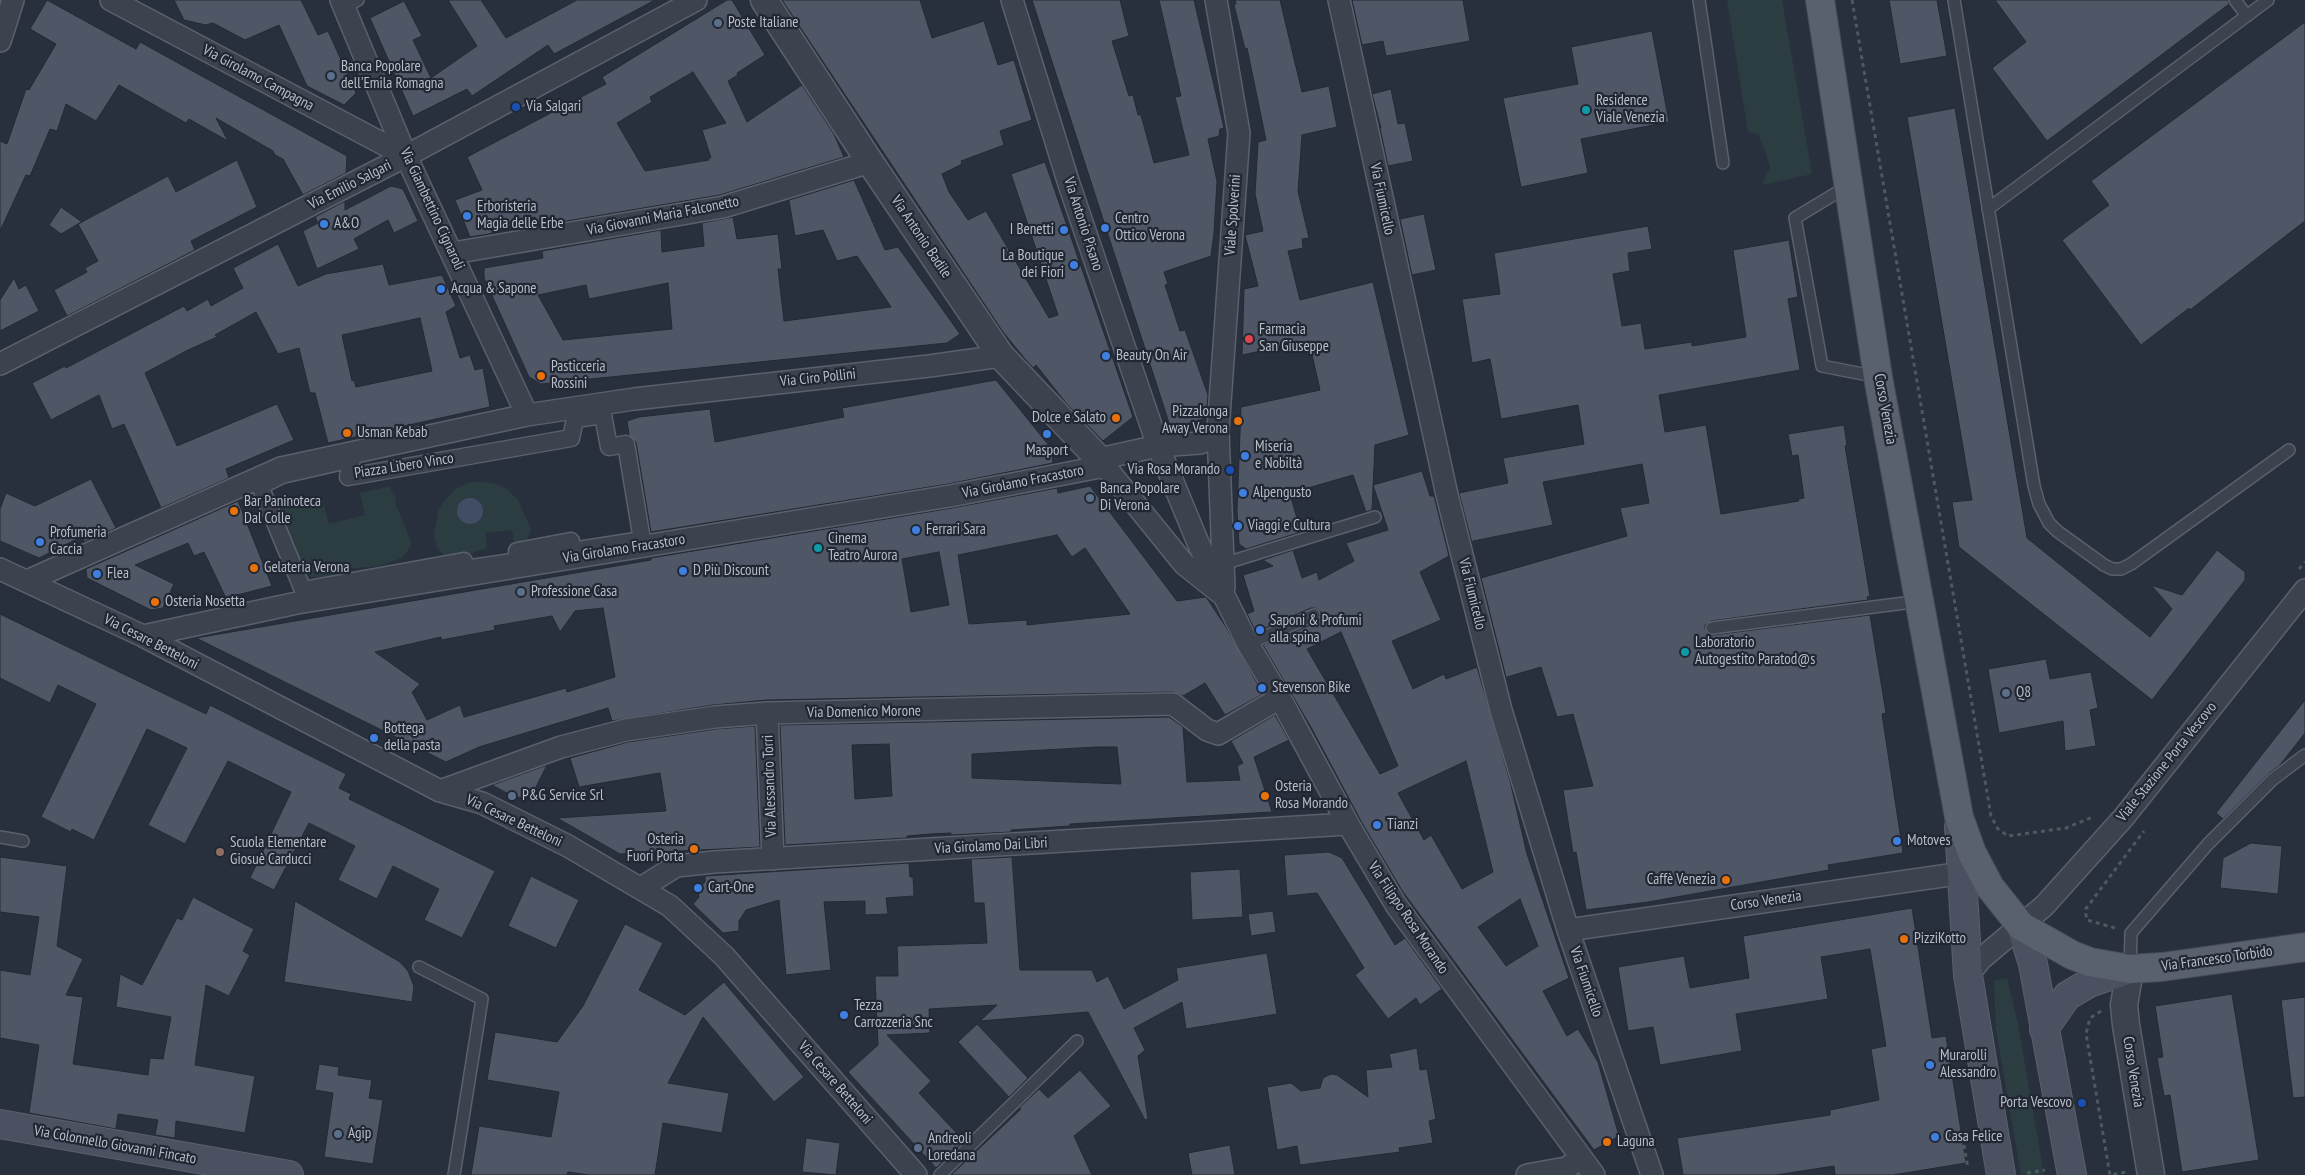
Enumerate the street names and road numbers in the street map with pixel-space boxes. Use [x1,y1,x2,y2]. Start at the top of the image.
street label: Via Girolamo Campagna [199,41,317,115]
street label: Via Giambettino Cignaroli [396,145,468,273]
street label: Via Emilio Salgari [305,156,395,214]
street label: Via Fiumicello [1366,161,1398,237]
street label: Viale Spolverini [1221,174,1245,256]
street label: Via Antonio Pisano [1059,175,1107,273]
street label: Via Giovanni Maria Falconetto [585,192,741,240]
street label: Via Antonio Badile [887,192,955,282]
street label: Via Ciro Pollini [779,365,857,391]
street label: Corso Venezia [1870,372,1900,446]
street label: Piazza Libero Vinco [353,449,455,483]
street label: Via Girolamo Fracastoro [961,461,1085,503]
street label: Via Girolamo Fracastoro [562,530,686,568]
street label: Via Fiumicello [1454,556,1490,632]
street label: Via Cesare Betteloni [101,610,201,674]
street label: Viale Stazione Porta Vescovo [2113,699,2221,825]
street label: Via Domenico Morone [807,702,921,722]
street label: Via Alessandro Torri [759,735,781,837]
street label: Via Cesare Betteloni [463,791,565,851]
street label: Via Girolamo Dai Libri [934,834,1048,858]
street label: Via Filippo Rosa Morando [1364,859,1452,977]
street label: Corso Venezia [1729,887,1803,915]
street label: Via Francesco Torbido [2160,942,2274,976]
street label: Via Fiumicello [1566,945,1606,1019]
street label: Corso Venezia [2119,1035,2147,1109]
street label: Via Cesare Betteloni [794,1038,876,1128]
street label: Via Colonnello Giovanni Fincato [32,1122,198,1168]

